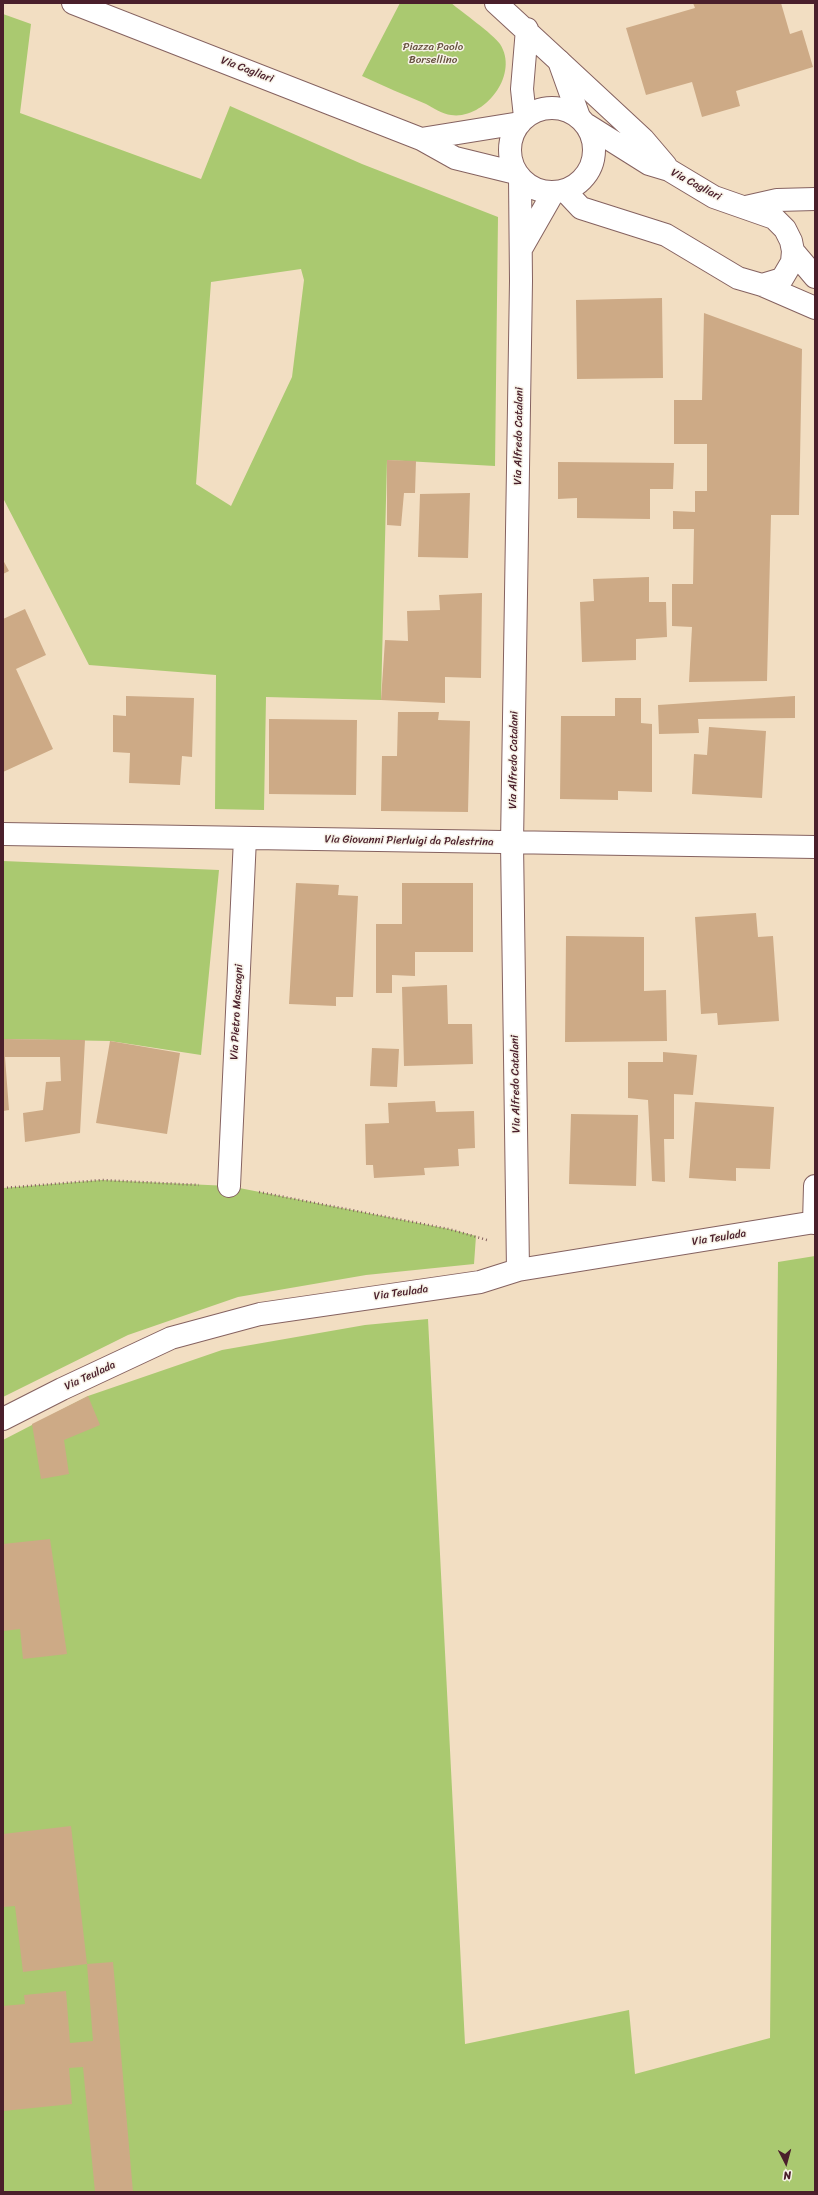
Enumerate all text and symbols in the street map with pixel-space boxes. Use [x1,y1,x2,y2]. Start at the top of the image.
park label: Piazza Paolo Borsellino [403,40,463,66]
street label: Via Cagliari [219,54,275,86]
street label: Via Cagliari [669,166,723,204]
street label: Via Alfredo Catalani [512,387,526,485]
street label: Via Alfredo Catalani [507,711,521,809]
street label: Via Giovanni Pierluigi da Palestrina [324,833,494,849]
street label: Via Pietro Mascagni [228,964,246,1060]
street label: Via Alfredo Catalani [509,1035,523,1133]
street label: Via Teulada [691,1227,747,1249]
street label: Via Teulada [373,1283,429,1303]
street label: Via Teulada [62,1358,118,1394]
north arrow [766,2143,806,2183]
text: N [783,2166,792,2185]

